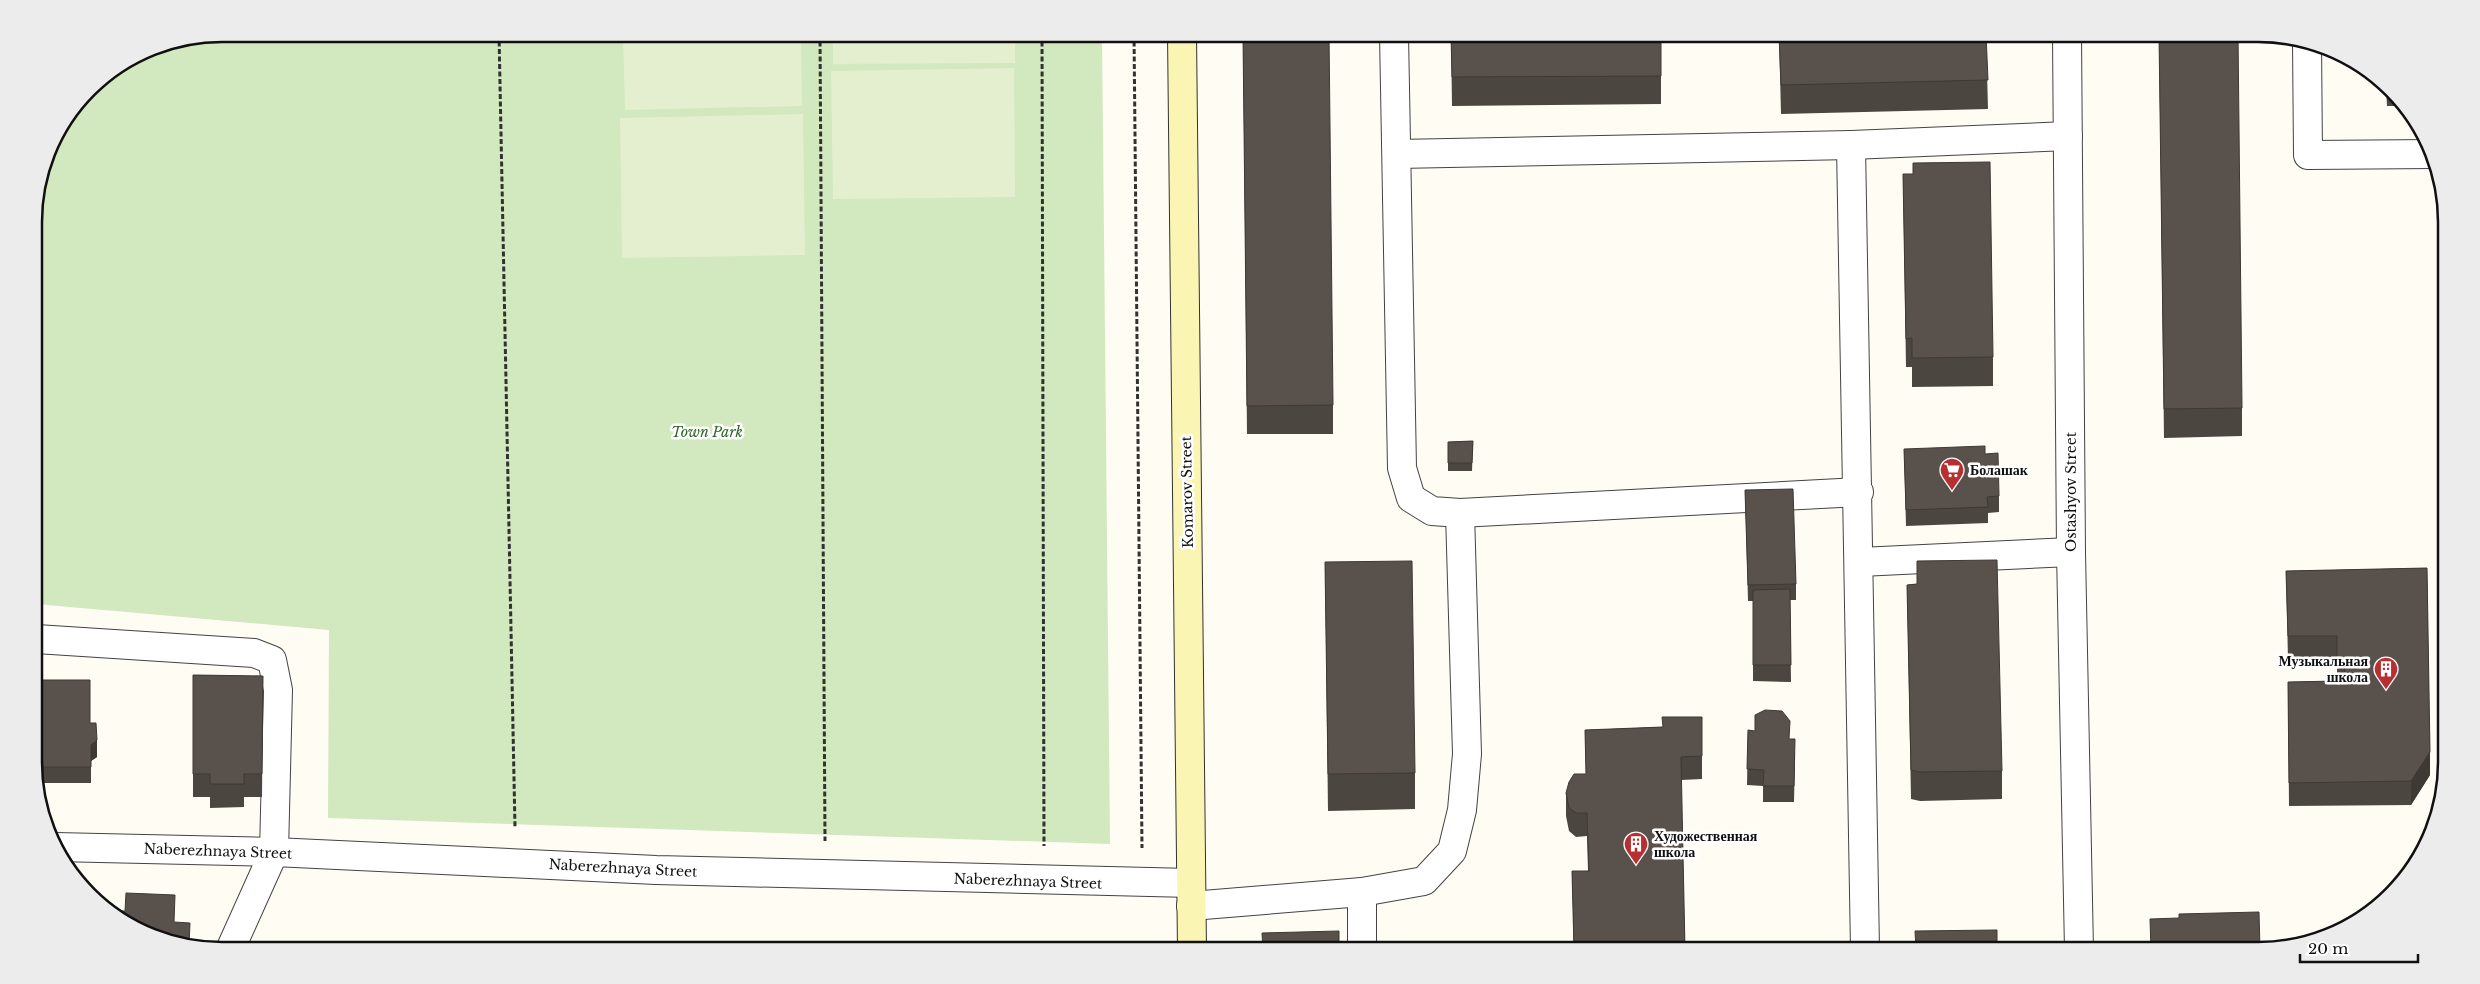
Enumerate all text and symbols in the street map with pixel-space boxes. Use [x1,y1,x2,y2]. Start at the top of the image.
park label: Town Park [671,423,743,441]
street label: Ostashyov Street [2062,431,2080,552]
street label: Komarov Street [1177,435,1197,548]
supermarket icon: Болашак [1939,457,1965,491]
place label: Болашак [1970,461,2029,479]
place label: Музыкальная школа [2279,652,2368,686]
building icon: Музыкальная школа [2373,656,2399,690]
place label: Художественная школа [1654,827,1758,861]
building icon: Художественная школа [1623,831,1649,865]
street label: Naberezhnaya Street [143,839,293,863]
street label: Naberezhnaya Street [548,855,698,881]
street label: Naberezhnaya Street [953,869,1103,893]
scale bar [2300,932,2418,964]
text: 20 m [2308,939,2348,958]

